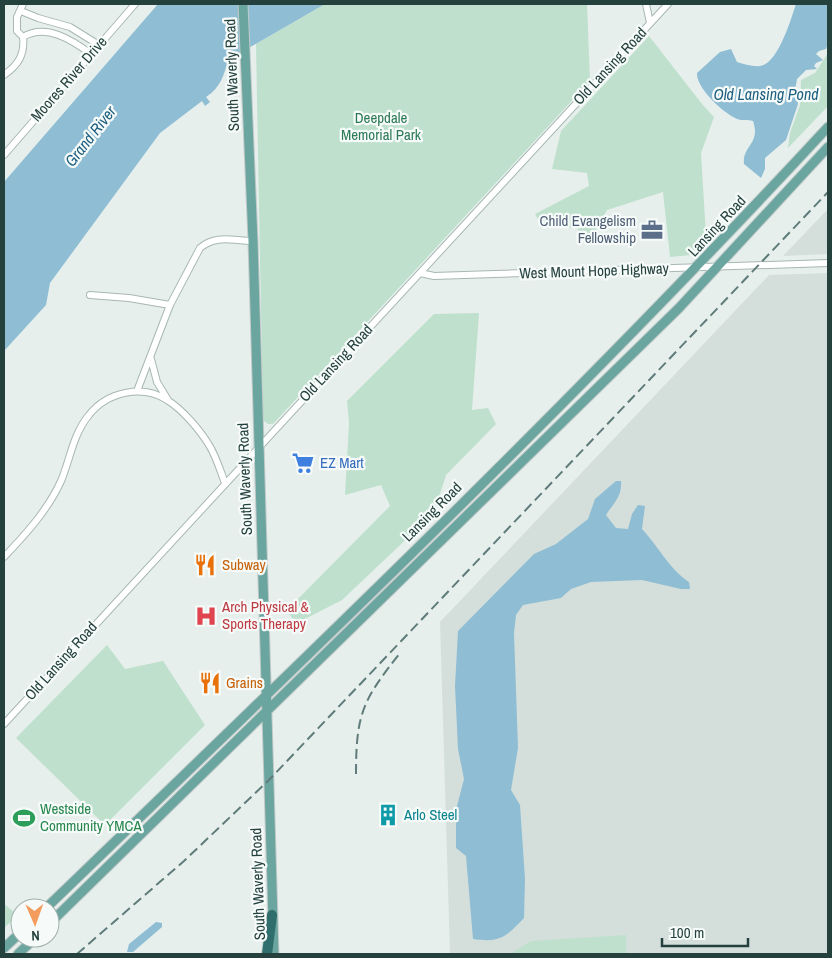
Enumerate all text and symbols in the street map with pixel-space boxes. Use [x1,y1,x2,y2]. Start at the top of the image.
street label: South Waverly Road [219,19,244,132]
street label: Old Lansing Road [568,22,651,109]
street label: Moores River Drive [26,31,112,126]
water label: Old Lansing Pond [713,83,819,105]
water label: Grand River [59,101,121,171]
park label: Deepdale Memorial Park [341,107,422,145]
street label: Lansing Road [683,190,750,261]
place label: Child Evangelism Fellowship [540,210,636,248]
office icon: Child Evangelism Fellowship [639,217,665,243]
street label: West Mount Hope Highway [519,257,670,284]
street label: Old Lansing Road [294,319,377,406]
street label: South Waverly Road [232,423,257,536]
supermarket icon: EZ Mart [290,450,316,476]
place label: EZ Mart [320,452,364,473]
street label: Lansing Road [397,477,466,546]
restaurant icon: Subway [192,552,218,578]
place label: Subway [222,554,267,575]
place label: Arch Physical & Sports Therapy [221,596,310,634]
hospital icon: Arch Physical & Sports Therapy [193,603,219,629]
street label: Old Lansing Road [20,617,102,705]
restaurant icon: Grains [197,670,223,696]
place label: Grains [226,672,263,693]
place label: Westside Community YMCA [40,798,142,836]
building icon: Arlo Steel [375,802,401,828]
place label: Arlo Steel [403,804,457,825]
sports icon: Westside Community YMCA [11,805,37,831]
street label: South Waverly Road [245,828,270,941]
north arrow [10,898,60,948]
scale bar [662,916,748,948]
text: 100 m [670,922,704,943]
text: N [31,927,40,945]

